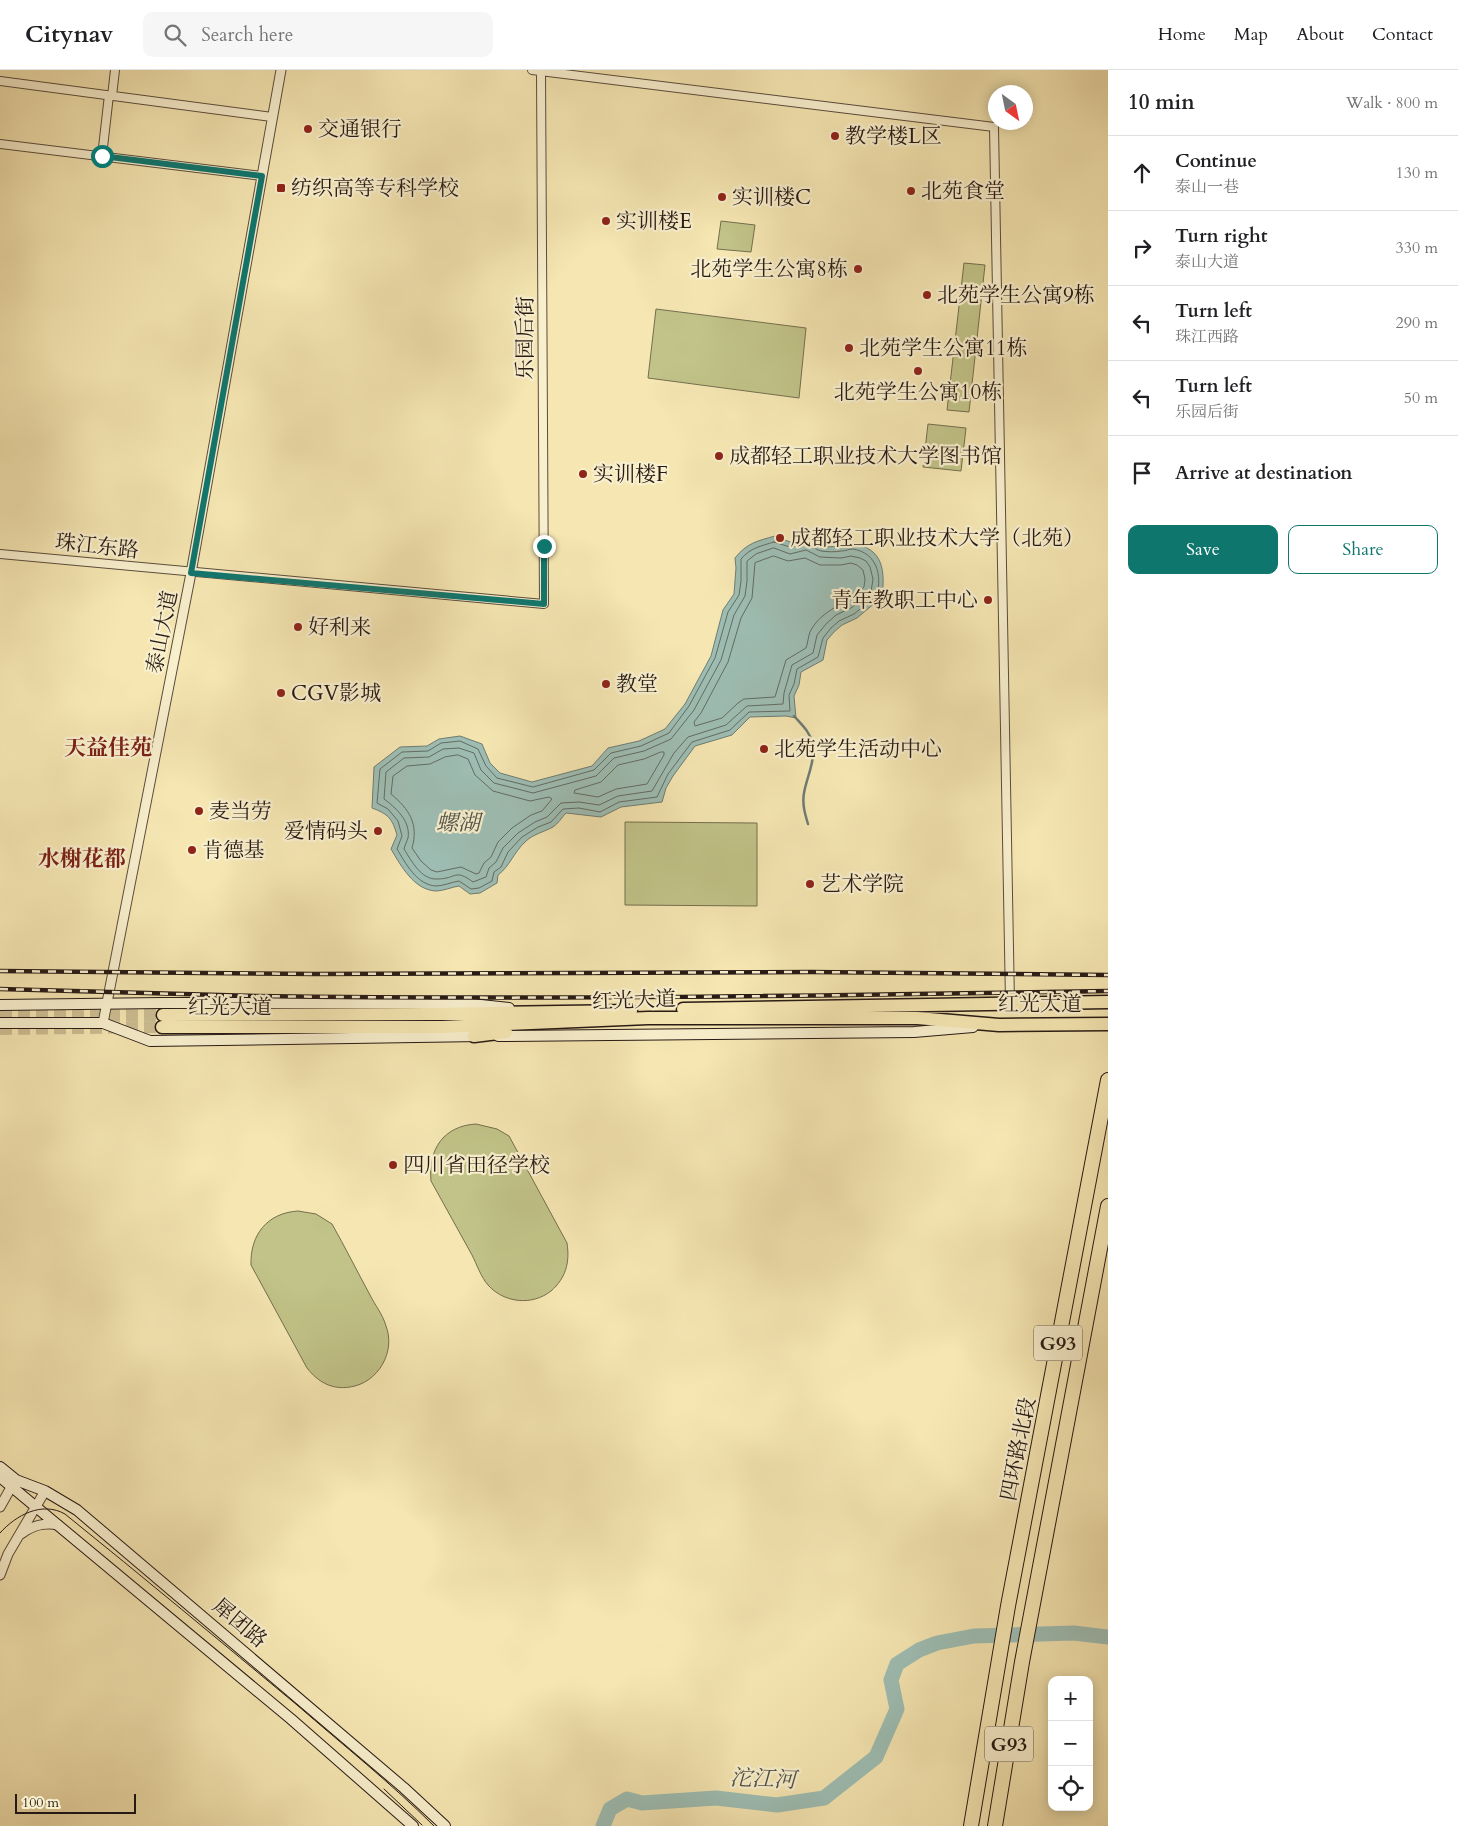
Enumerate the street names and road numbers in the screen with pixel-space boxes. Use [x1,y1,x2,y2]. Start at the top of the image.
street label: 乐园后街 [511,296,540,380]
street label: 珠江东路 [54,528,140,565]
street label: 泰山大道 [140,588,185,676]
street label: 红光大道 [592,985,676,1016]
street label: 红光大道 [998,990,1082,1019]
street label: 红光大道 [188,993,272,1022]
road number: G93 [1034,1326,1082,1360]
street label: 四环路北段 [994,1395,1043,1503]
street label: 犀团路 [206,1592,273,1655]
road number: G93 [985,1726,1033,1762]

